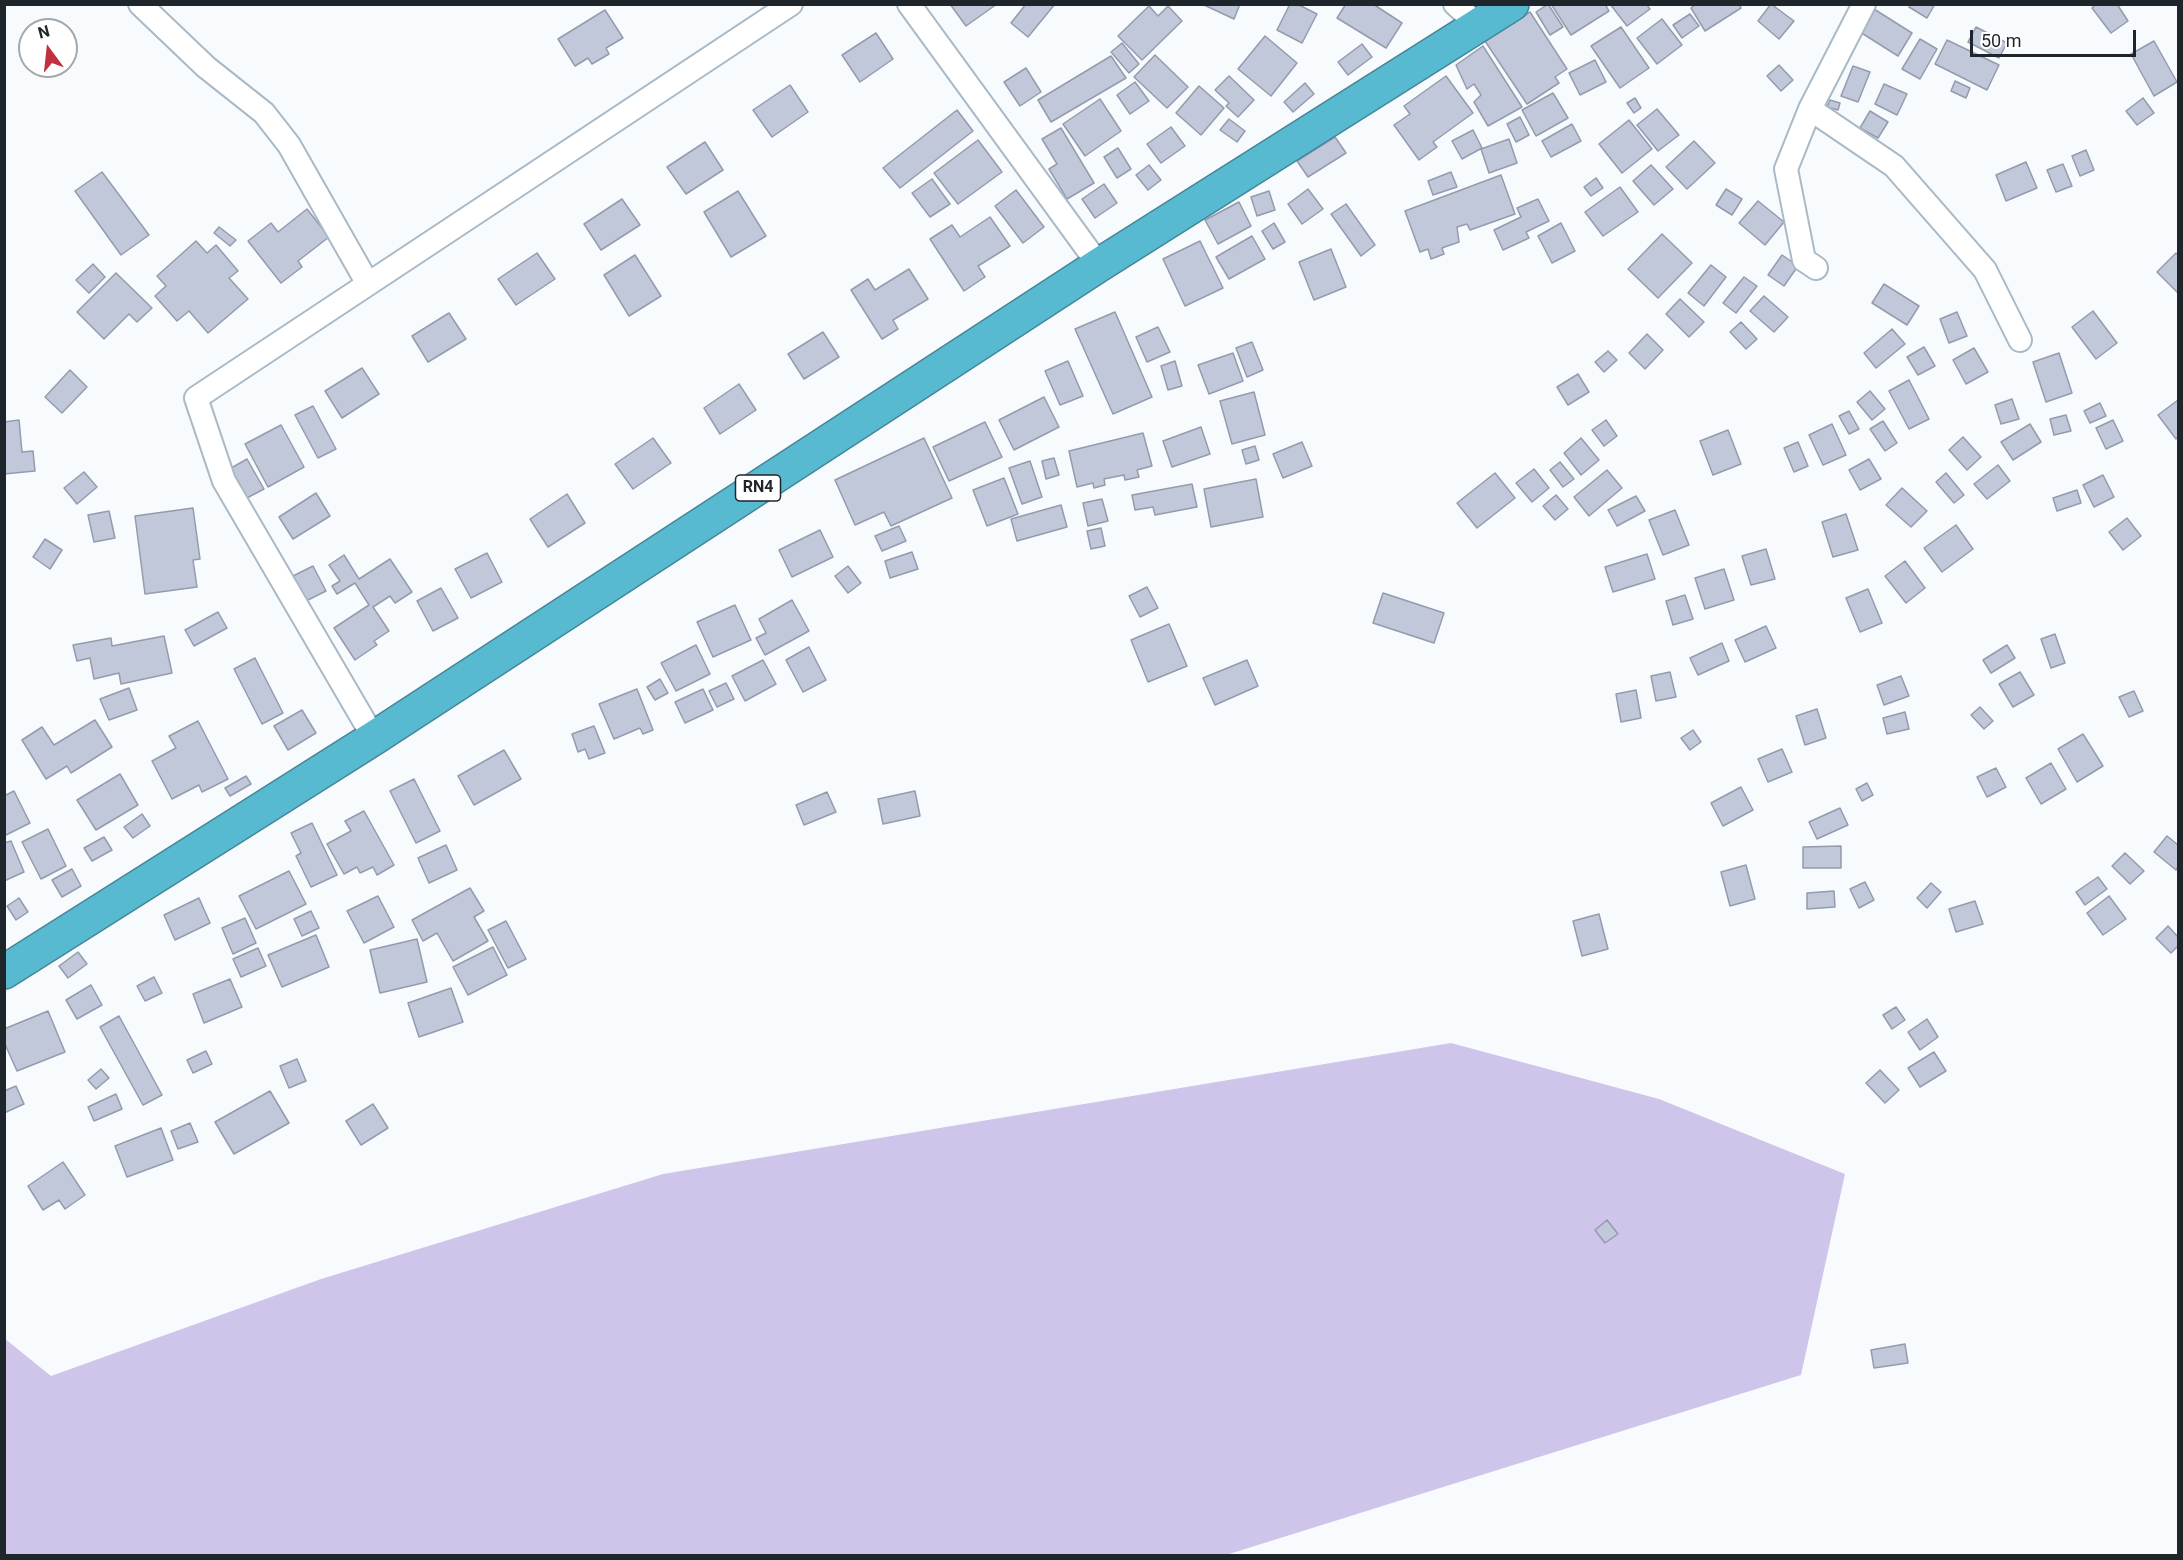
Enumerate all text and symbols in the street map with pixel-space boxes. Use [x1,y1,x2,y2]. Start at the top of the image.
north arrow [18,18,78,78]
scale bar [1973,18,2140,56]
text: N [36,21,52,43]
text: 50 m [1981,30,2021,51]
road number: RN4 [736,475,780,501]

